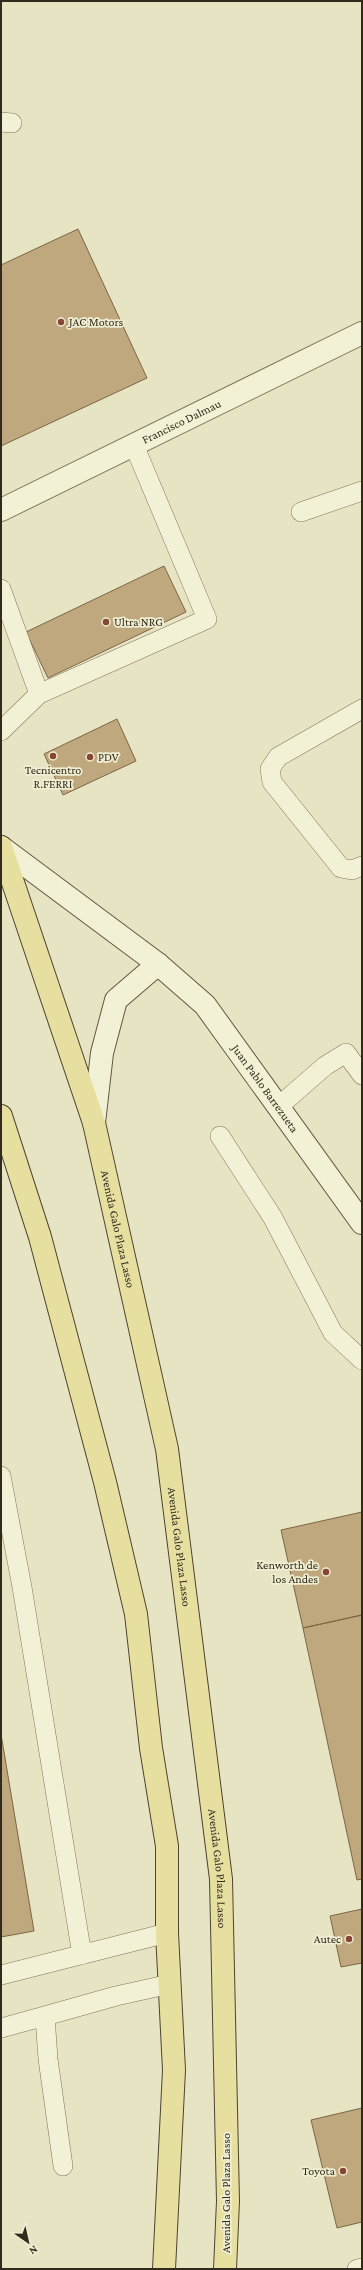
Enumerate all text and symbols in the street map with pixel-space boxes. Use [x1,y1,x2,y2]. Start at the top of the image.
place label: JAC Motors [68,315,124,329]
marker: JAC Motors [56,317,66,327]
street label: Francisco Dalmau [140,396,224,447]
place label: Ultra NRG [114,615,163,629]
marker: Ultra NRG [101,617,111,627]
place label: PDV [98,750,119,764]
marker: Tecnicentro R.FERRI [48,751,58,761]
marker: PDV [85,752,95,762]
place label: Tecnicentro R.FERRI [25,763,81,791]
street label: Juan Pablo Barrezueta [228,1041,302,1136]
street label: Avenida Galo Plaza Lasso [98,1169,138,1289]
street label: Avenida Galo Plaza Lasso [165,1486,194,1607]
place label: Kenworth de los Andes [256,1558,318,1586]
marker: Kenworth de los Andes [321,1567,331,1577]
street label: Avenida Galo Plaza Lasso [205,1808,229,1929]
place label: Autec [314,1932,341,1946]
marker: Autec [344,1934,354,1944]
street label: Avenida Galo Plaza Lasso [219,2133,233,2253]
place label: Toyota [302,2164,335,2178]
marker: Toyota [338,2166,348,2176]
north arrow [8,2222,48,2262]
text: N [27,2243,40,2258]

